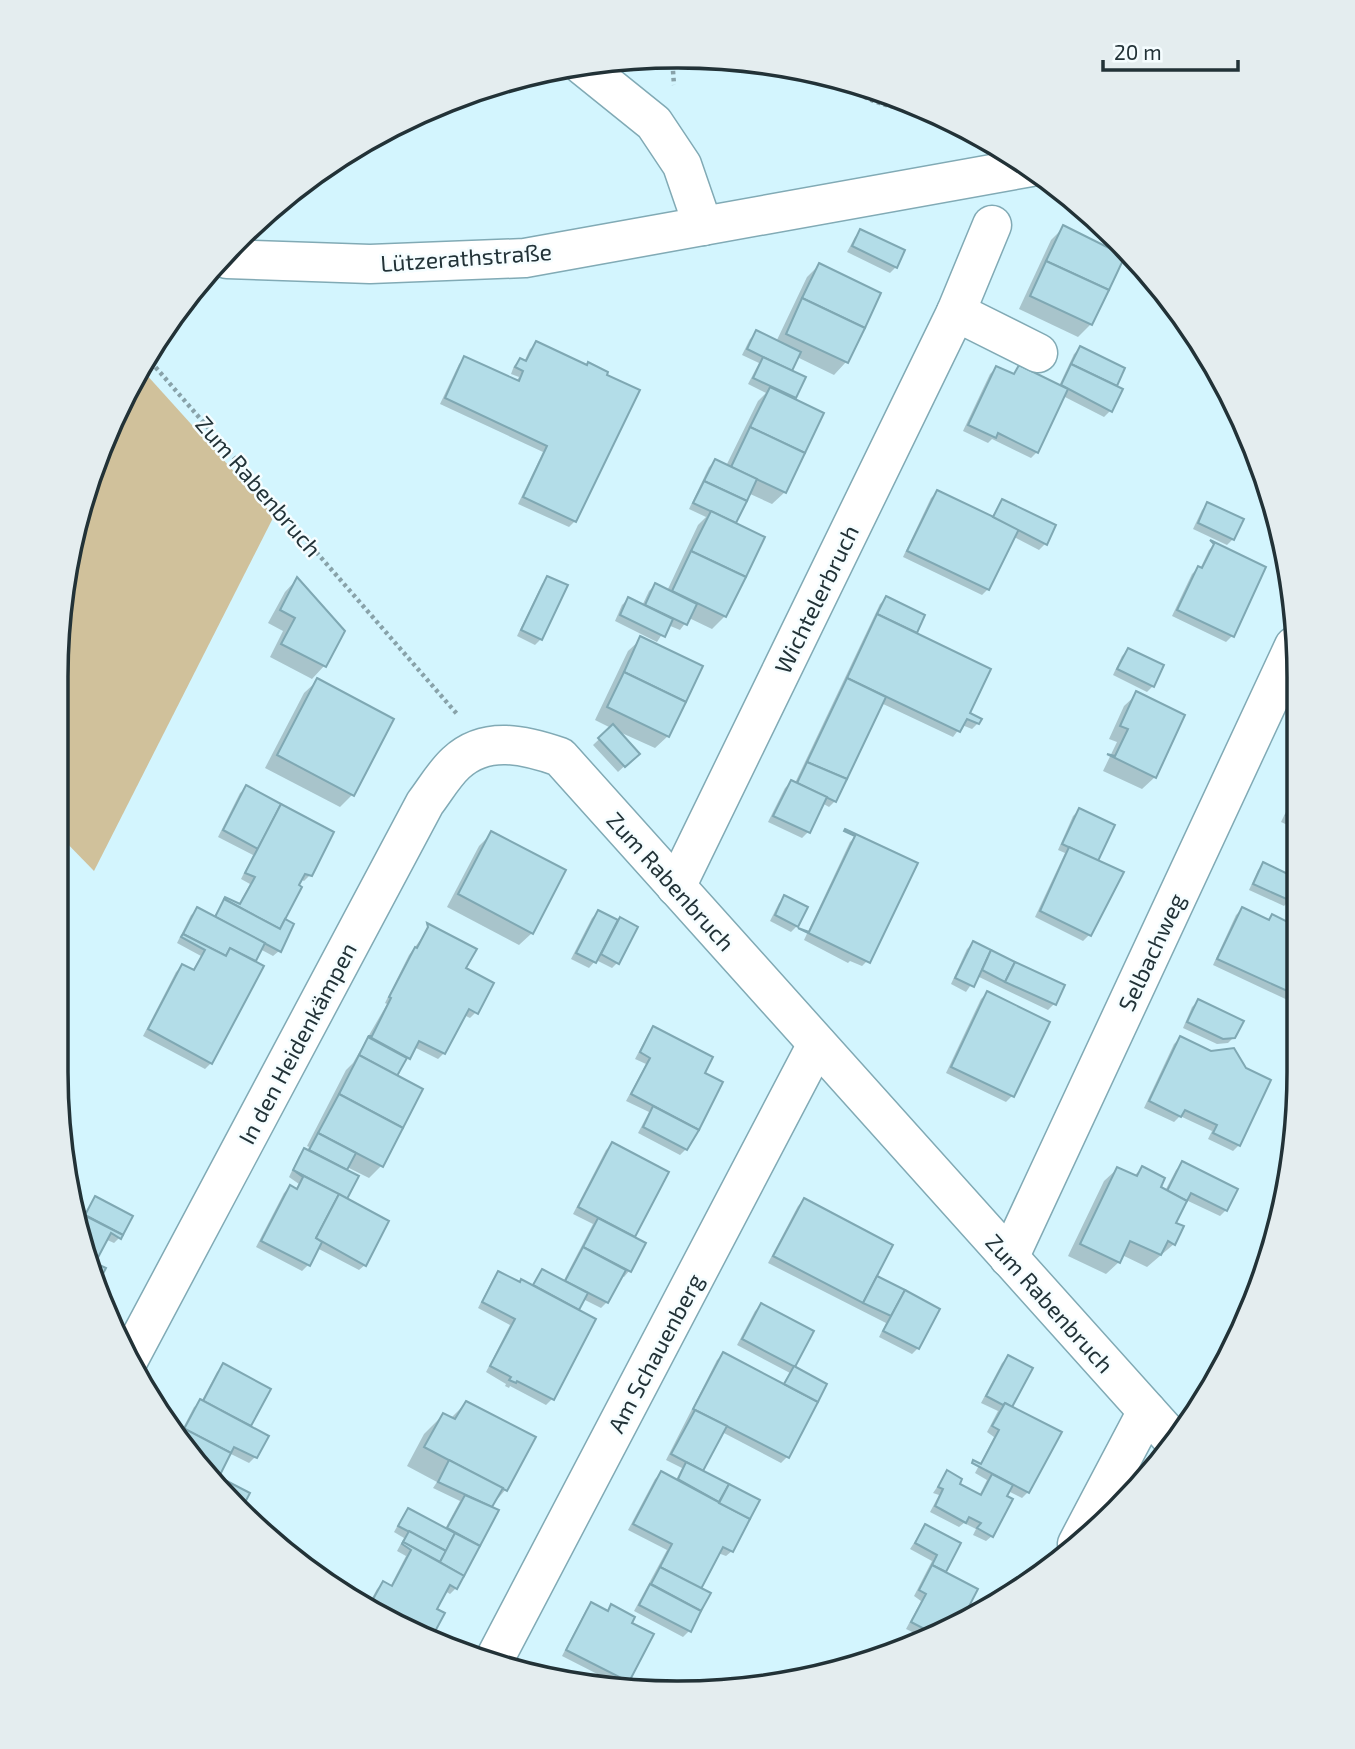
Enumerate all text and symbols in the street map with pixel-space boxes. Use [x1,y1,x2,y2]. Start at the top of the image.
scale bar [1103,28,1238,72]
text: 20 m [1114,39,1162,64]
street label: Lützerathstraße [379,237,553,277]
street label: Zum Rabenbruch [190,410,328,562]
street label: Wichtelerbruch [768,520,864,678]
street label: Zum Rabenbruch [601,806,741,956]
street label: Selbachweg [1112,889,1190,1015]
street label: In den Heidenkämpen [232,937,362,1149]
street label: Zum Rabenbruch [980,1228,1120,1378]
street label: Am Schauenberg [601,1269,709,1437]

